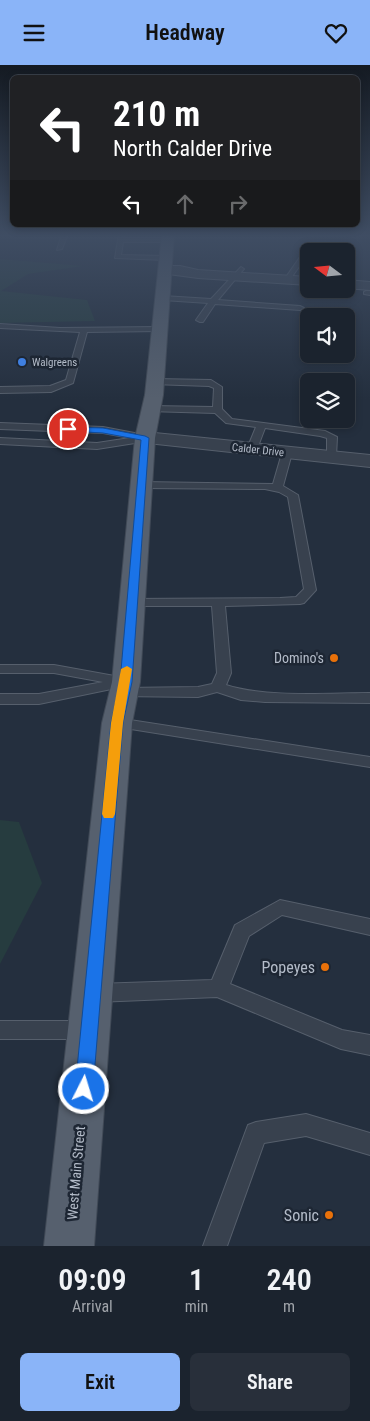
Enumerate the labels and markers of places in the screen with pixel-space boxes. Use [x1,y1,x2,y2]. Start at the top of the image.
marker: Walgreens [16,356,28,368]
place label: Walgreens [32,356,77,369]
pin [47,408,89,450]
place label: Domino's [274,650,324,666]
marker: Domino's [328,652,340,664]
place label: Popeyes [262,958,315,977]
marker: Popeyes [319,961,331,973]
place label: Sonic [284,1206,319,1225]
marker: Sonic [323,1209,335,1221]

